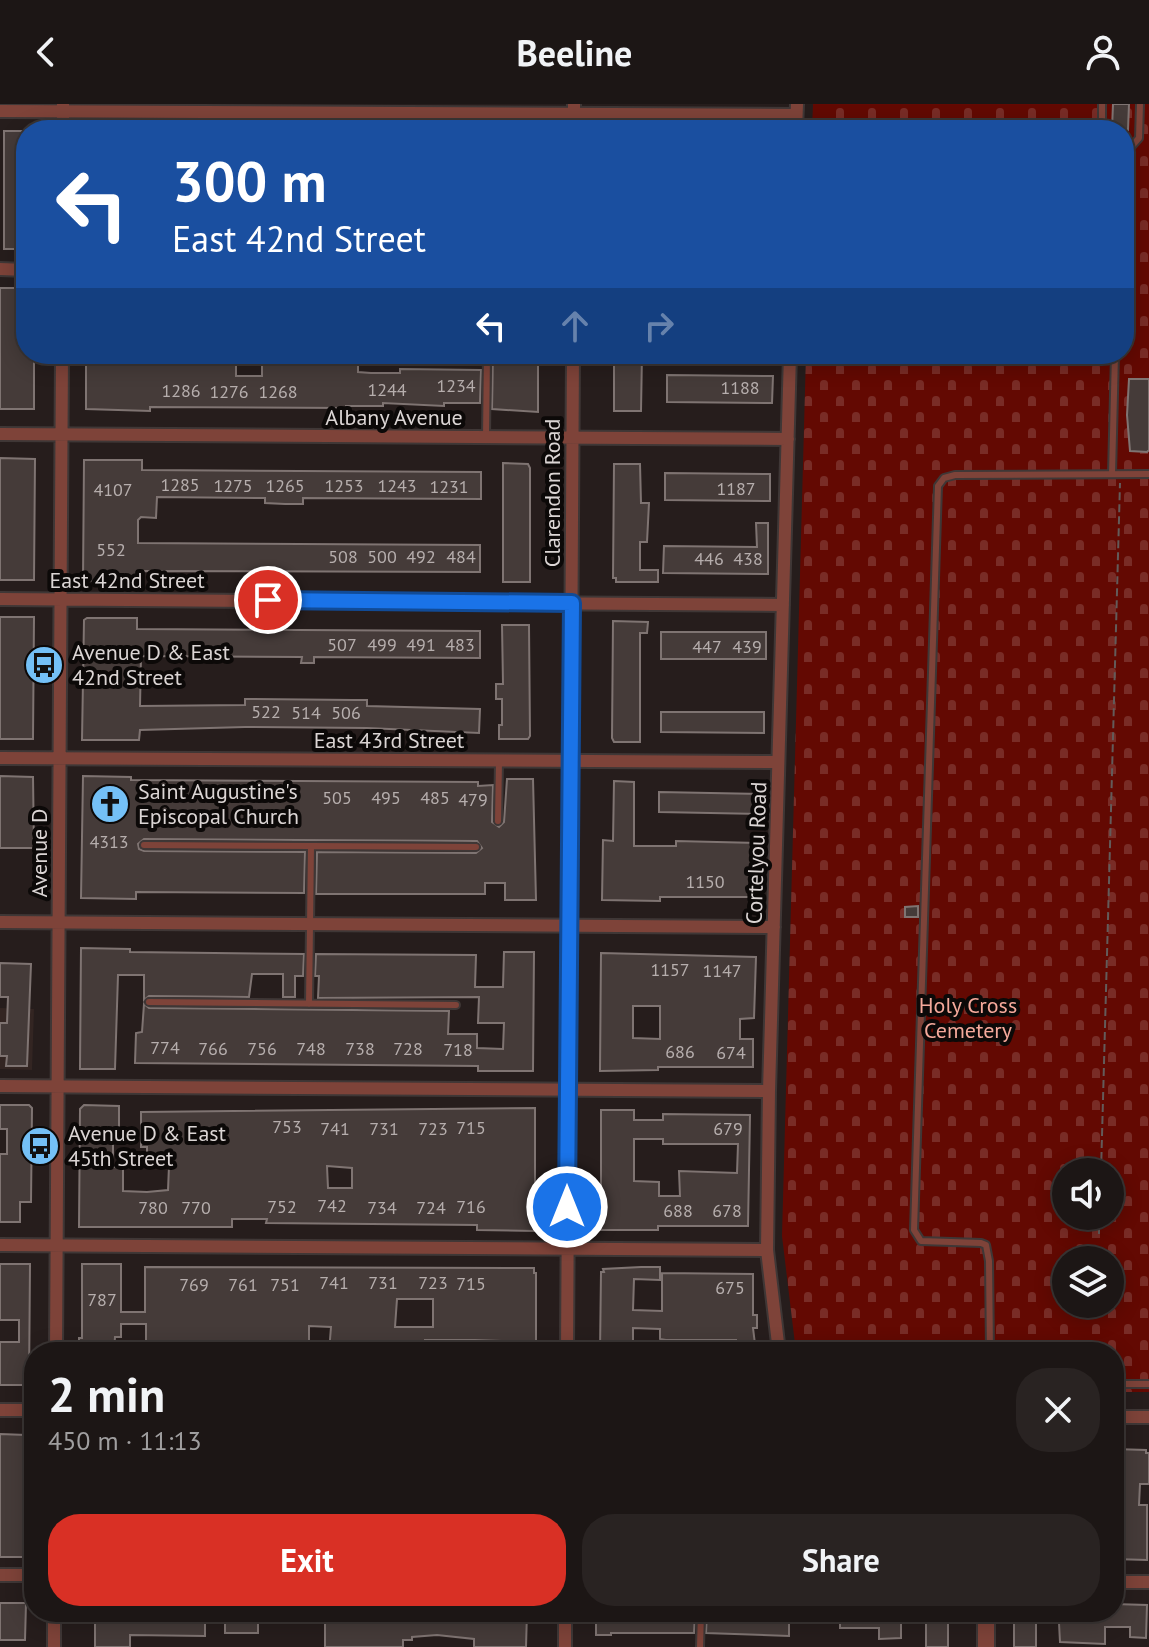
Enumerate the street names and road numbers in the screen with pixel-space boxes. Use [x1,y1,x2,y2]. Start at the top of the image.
street label: Albany Avenue [325,403,463,431]
street label: Clarendon Road [538,419,566,567]
street label: East 42nd Street [49,566,205,594]
street label: East 43rd Street [314,726,465,754]
street label: Cortelyou Road [740,781,772,925]
street label: Avenue D [25,809,53,897]

